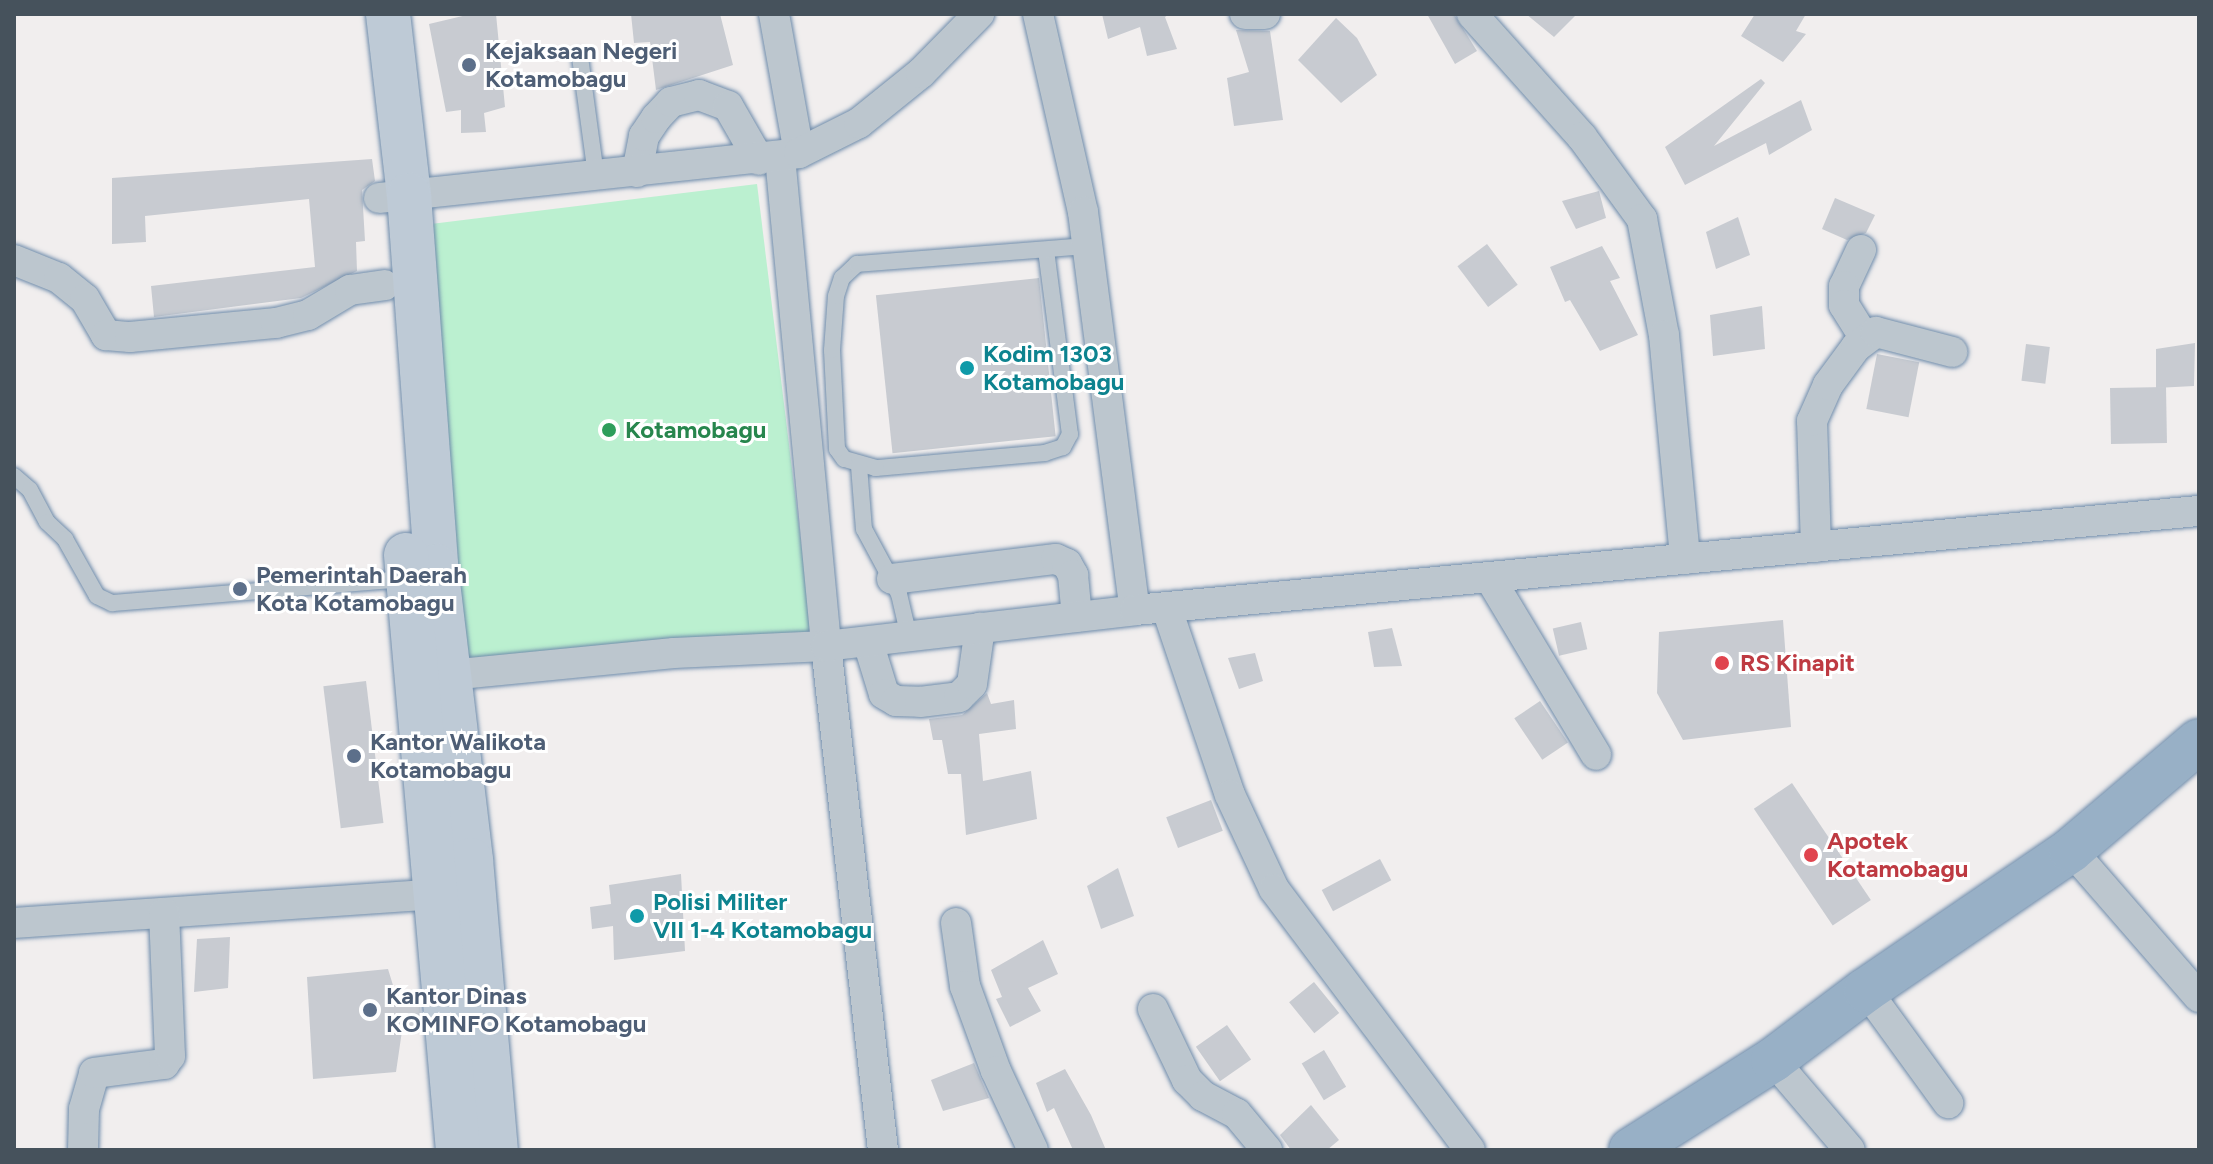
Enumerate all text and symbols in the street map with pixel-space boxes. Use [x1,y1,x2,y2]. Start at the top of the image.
place label: Kejaksaan Negeri Kotamobagu [485,37,677,93]
marker: Kejaksaan Negeri Kotamobagu [460,56,478,74]
place label: Kodim 1303 Kotamobagu [983,340,1124,396]
marker: Kodim 1303 Kotamobagu [958,359,976,377]
place label: Kotamobagu [625,416,766,444]
marker: Kotamobagu [600,421,618,439]
place label: Pemerintah Daerah Kota Kotamobagu [256,561,467,617]
marker: Pemerintah Daerah Kota Kotamobagu [231,580,249,598]
place label: RS Kinapit [1740,649,1855,677]
marker: RS Kinapit [1711,652,1733,674]
place label: Kantor Walikota Kotamobagu [370,728,546,784]
marker: Kantor Walikota Kotamobagu [345,747,363,765]
place label: Apotek Kotamobagu [1827,827,1968,883]
marker: Apotek Kotamobagu [1802,846,1820,864]
place label: Polisi Militer VII 1-4 Kotamobagu [653,888,872,944]
marker: Polisi Militer VII 1-4 Kotamobagu [628,907,646,925]
place label: Kantor Dinas KOMINFO Kotamobagu [386,982,646,1038]
marker: Kantor Dinas KOMINFO Kotamobagu [361,1001,379,1019]

